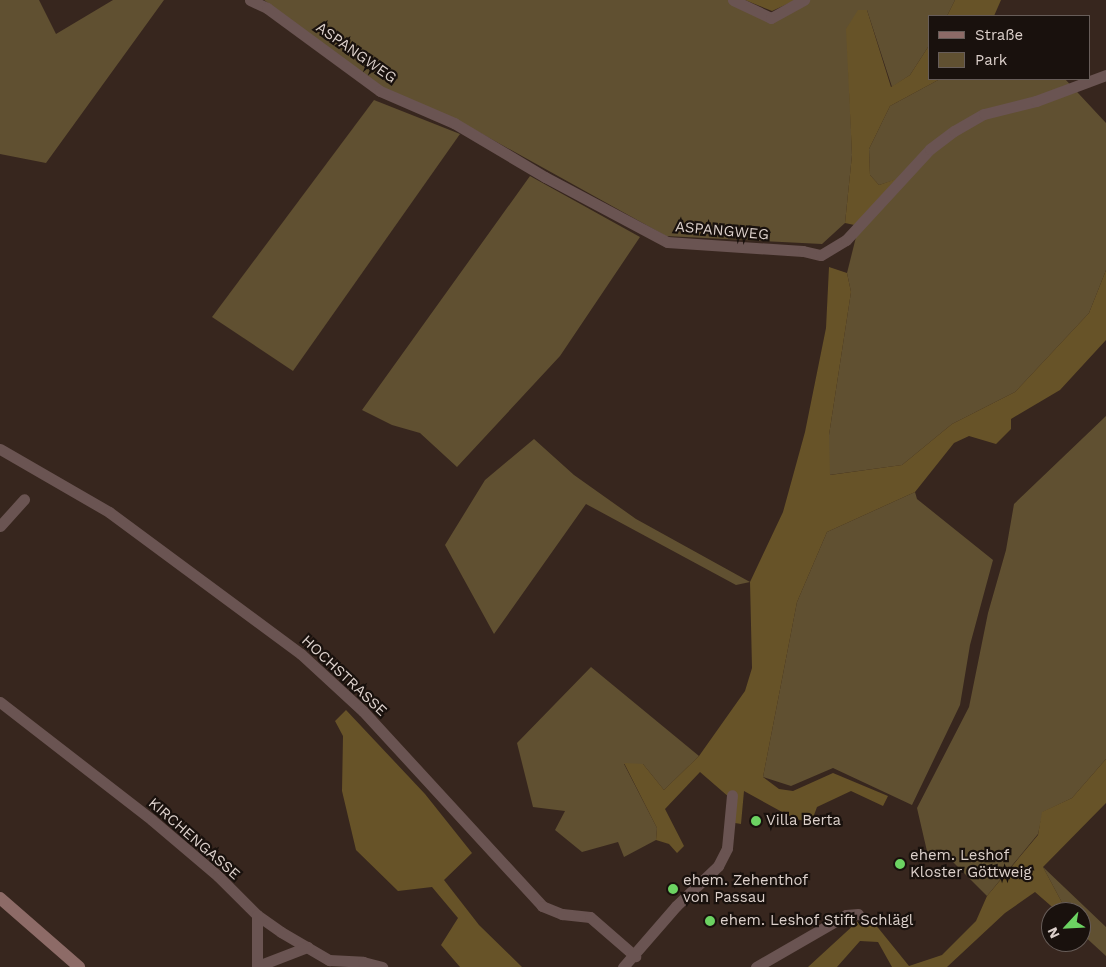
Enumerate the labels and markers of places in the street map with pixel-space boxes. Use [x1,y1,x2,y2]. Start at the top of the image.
place label: Villa Berta [766,812,841,830]
marker: Villa Berta [750,815,762,827]
place label: ehem. Leshof Kloster Göttweig [910,846,1032,881]
marker: ehem. Leshof Kloster Göttweig [894,858,906,870]
place label: ehem. Zehenthof von Passau [683,871,808,906]
marker: ehem. Zehenthof von Passau [667,883,679,895]
place label: ehem. Leshof Stift Schlägl [720,912,914,930]
marker: ehem. Leshof Stift Schlägl [704,915,716,927]

